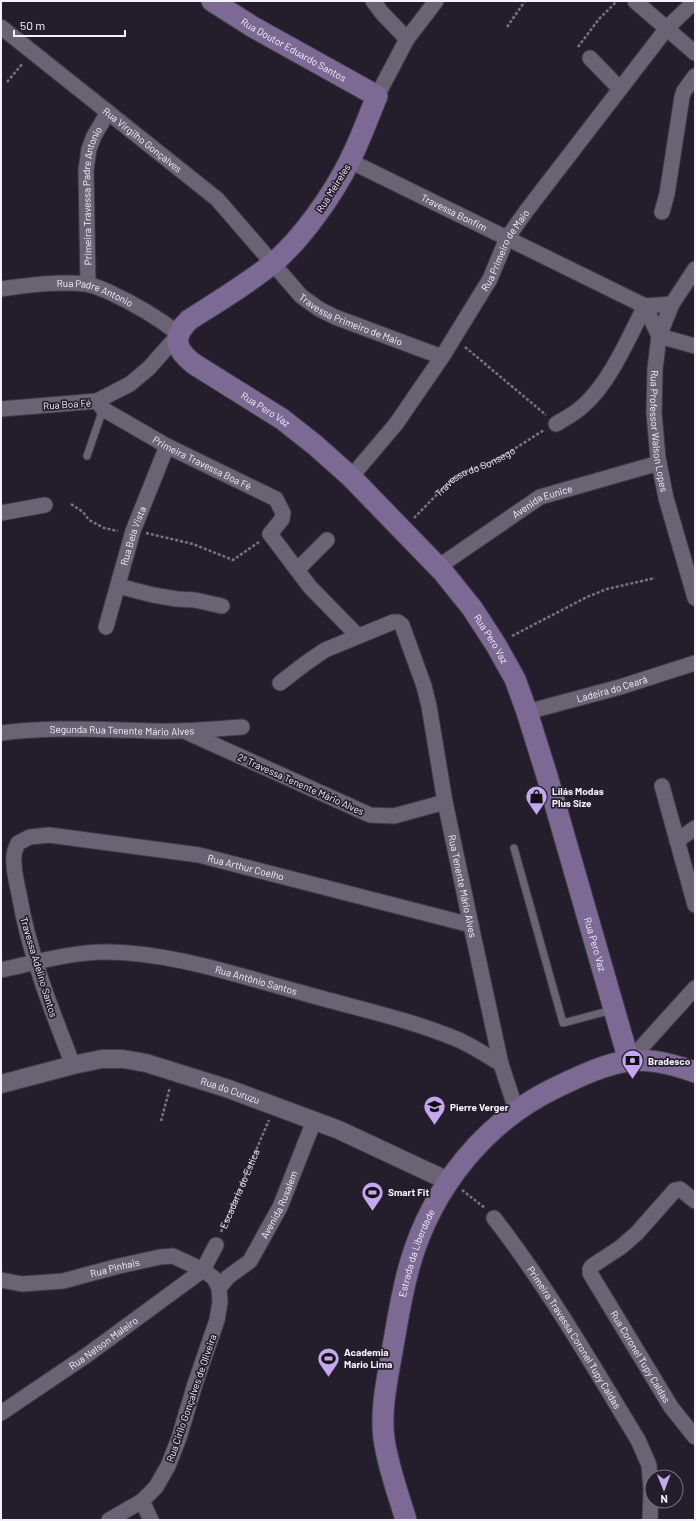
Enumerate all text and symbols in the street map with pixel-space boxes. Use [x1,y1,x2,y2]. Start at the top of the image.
scale bar [14,12,125,38]
street label: Rua Doutor Eduardo Santos [239,15,349,84]
text: 50 m [20,18,45,32]
street label: Rua Virgilho Gonçalves [101,105,185,175]
street label: Primeira Travessa Padre Antonio [80,124,104,265]
street label: Rua Meireles [313,161,353,214]
street label: Travessa Bonfim [419,191,489,233]
street label: Rua Primeiro de Maio [478,207,531,293]
street label: Rua Padre Antonio [57,277,135,309]
street label: Travessa Primeiro de Maio [297,291,404,348]
street label: Rua Professor Walson Lopes [648,370,671,493]
street label: Rua Pero Vaz [239,389,293,429]
street label: Rua Boa Fé [43,396,91,412]
street label: Primeira Travessa Boa Fé [151,433,254,492]
street label: Travessa do Sonsego [432,444,517,499]
street label: Avenida Eunice [510,482,574,521]
street label: Rua Bela Vista [118,505,148,567]
street label: Rua Pero Vaz [472,612,511,666]
street label: Ladeira do Ceará [575,673,649,704]
street label: Segunda Rua Tenente Mário Alves [49,723,195,737]
street label: 2ª Travessa Tenente Mário Alves [236,751,366,817]
shop icon: Lilás Modas Plus Size [523,784,549,817]
place label: Lilás Modas Plus Size [552,785,604,809]
street label: Rua Tenente Mário Alves [446,833,480,939]
street label: Rua Arthur Coelho [206,851,285,883]
street label: Travessa Adelino Santos [18,915,60,1019]
street label: Rua Pero Vaz [582,916,609,973]
street label: Rua Antônio Santos [214,963,299,997]
bank icon: Bradesco [619,1048,645,1081]
place label: Bradesco [648,1055,691,1067]
street label: Rua do Curuzu [199,1075,262,1106]
school or university icon: Pierre Verger [421,1094,447,1127]
place label: Pierre Verger [450,1101,509,1113]
street label: Escadaria do Estica [217,1147,262,1230]
street label: Avenida Rusalem [258,1169,300,1241]
sports icon: Smart Fit [360,1179,386,1212]
place label: Smart Fit [388,1186,429,1198]
street label: Estrada da Liberdade [396,1207,437,1298]
street label: Rua Pinhais [89,1256,141,1279]
street label: Primeira Travessa Coronel Tupy Caldas [525,1264,624,1411]
street label: Rua Coronel Tupy Caldas [608,1308,673,1405]
street label: Rua Nelson Maleiro [66,1314,140,1372]
street label: Rua Cirilo Gonçalves de Oliveira [163,1333,219,1463]
sports icon: Academia Mario Lima [315,1345,341,1378]
place label: Academia Mario Lima [344,1346,392,1370]
north arrow [644,1469,684,1509]
text: N [660,1493,668,1506]

